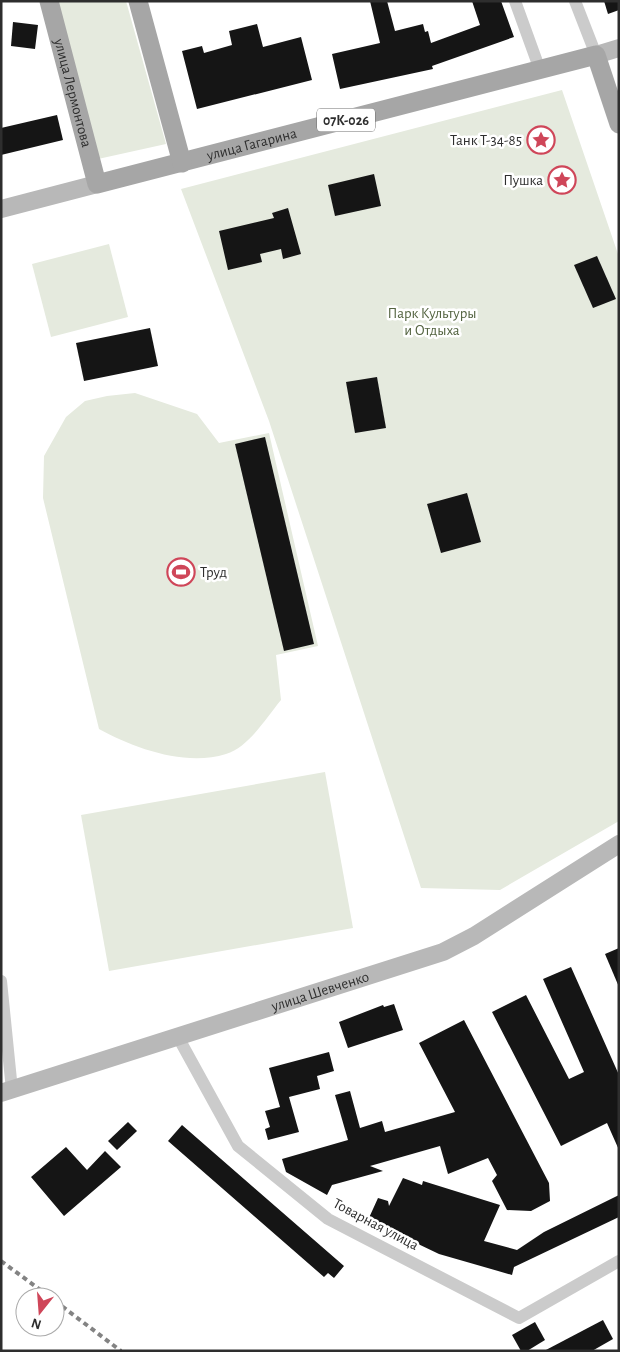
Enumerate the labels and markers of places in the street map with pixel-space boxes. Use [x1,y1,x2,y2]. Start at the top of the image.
place icon: Танк Т-34-85 [526,125,556,155]
place label: Танк Т-34-85 [450,133,522,148]
place icon: Пушка [547,165,577,195]
place label: Пушка [503,173,543,188]
sports icon: Труд [166,557,196,587]
place label: Труд [200,565,227,580]

